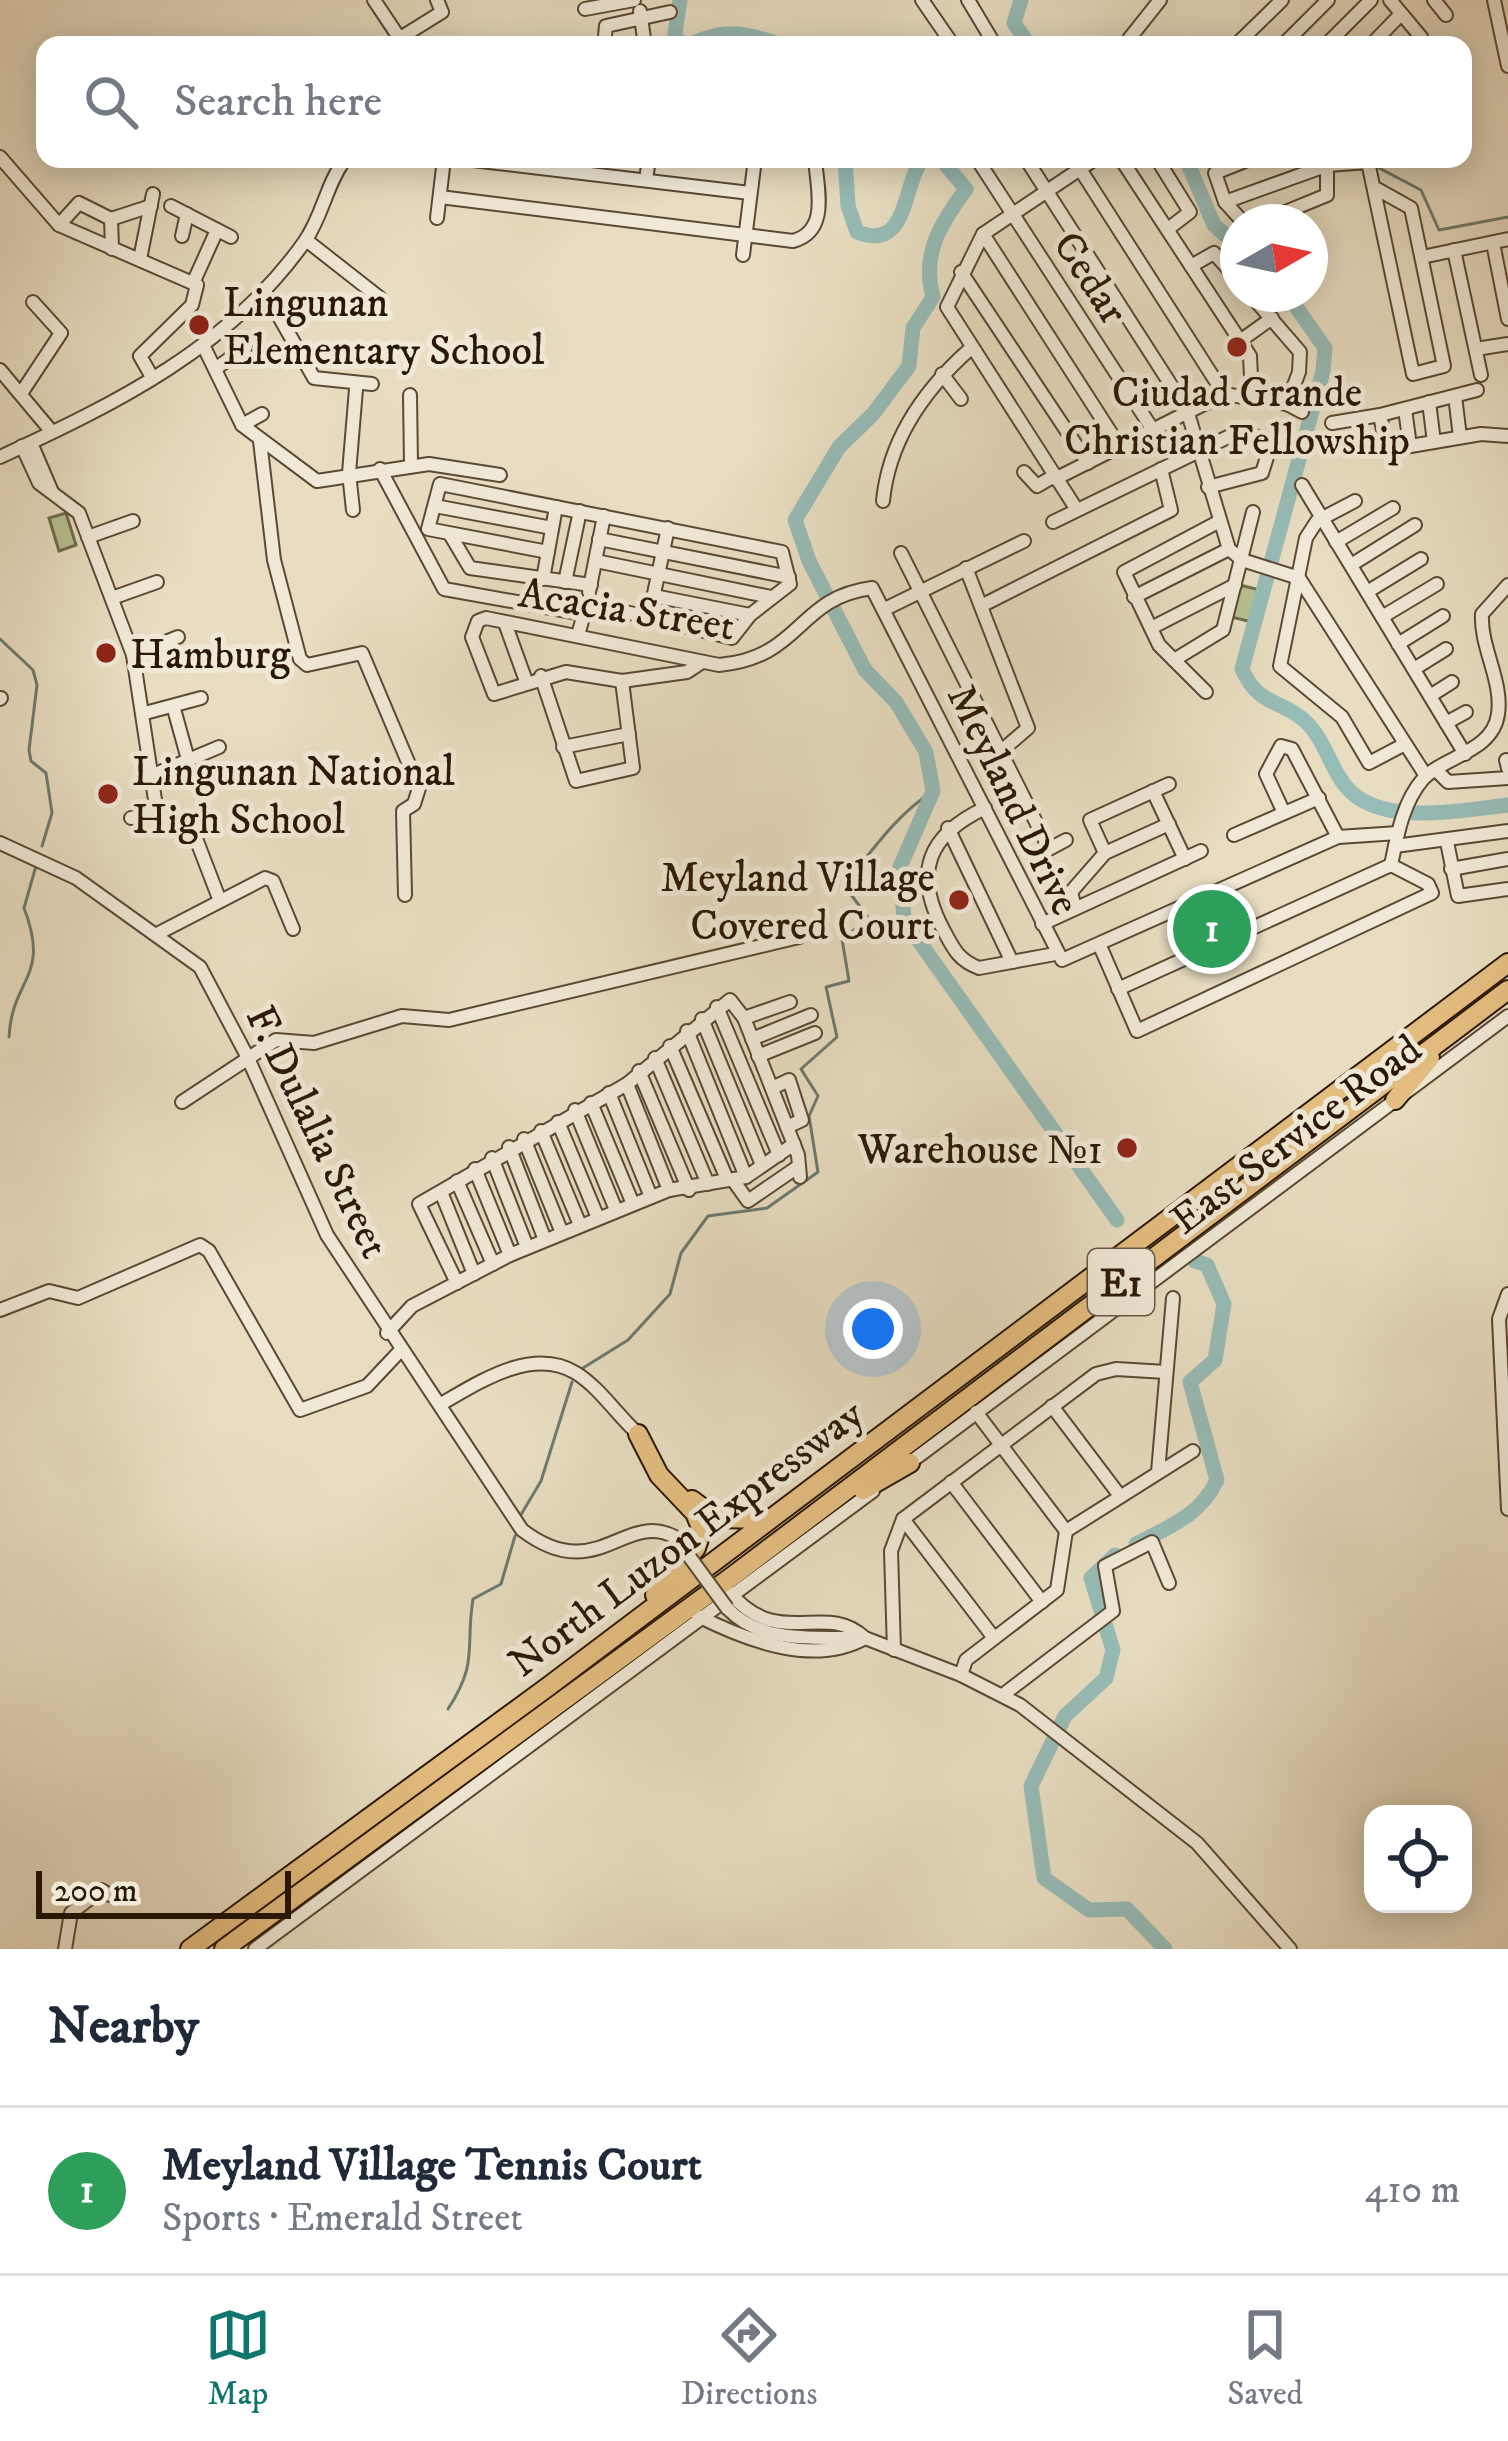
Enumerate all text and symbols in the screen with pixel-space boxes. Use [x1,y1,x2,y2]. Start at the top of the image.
search box [36,36,1472,168]
icon: search [78,69,144,135]
text: Search here [174,74,382,130]
north arrow [1220,204,1328,312]
street label: Cedar [1041,223,1139,335]
place label: Lingunan Elementary School [223,278,545,378]
marker: Lingunan Elementary School [186,312,212,338]
marker: Ciudad Grande Christian Fellowship [1224,334,1250,360]
place label: Ciudad Grande Christian Fellowship [1064,368,1410,468]
street label: Acacia Street [515,568,738,654]
place label: Hamburg [130,630,291,682]
marker: Hamburg [93,640,119,666]
street label: Meyland Drive [934,677,1090,924]
place label: Lingunan National High School [132,747,455,847]
marker: Lingunan National High School [95,781,121,807]
place label: Meyland Village Covered Court [660,853,935,953]
pin: 1 [1173,884,1251,974]
marker: Meyland Village Covered Court [946,887,972,913]
street label: F. Dulalia Street [233,998,400,1267]
street label: East Service Road [1161,1024,1432,1247]
place label: Warehouse №1 [857,1125,1103,1177]
marker: Warehouse №1 [1114,1135,1140,1161]
road number: E1 [1088,1249,1154,1315]
your location [843,1299,903,1359]
street label: North Luzon Expressway [499,1388,875,1690]
map controls [1364,1805,1472,1913]
button: locate [1364,1805,1472,1913]
scale bar [36,1865,291,1918]
text: 200 m [54,1871,138,1912]
text: Nearby [48,1995,199,2059]
text: Meyland Village Tennis Court [162,2138,702,2194]
text: 1 [80,2166,94,2215]
text: 410 m [1365,2166,1460,2215]
text: Sports · Emerald Street [162,2194,523,2243]
tab: Map [205,2302,271,2415]
tab: Directions [681,2302,817,2415]
tab: Saved [1227,2302,1303,2415]

